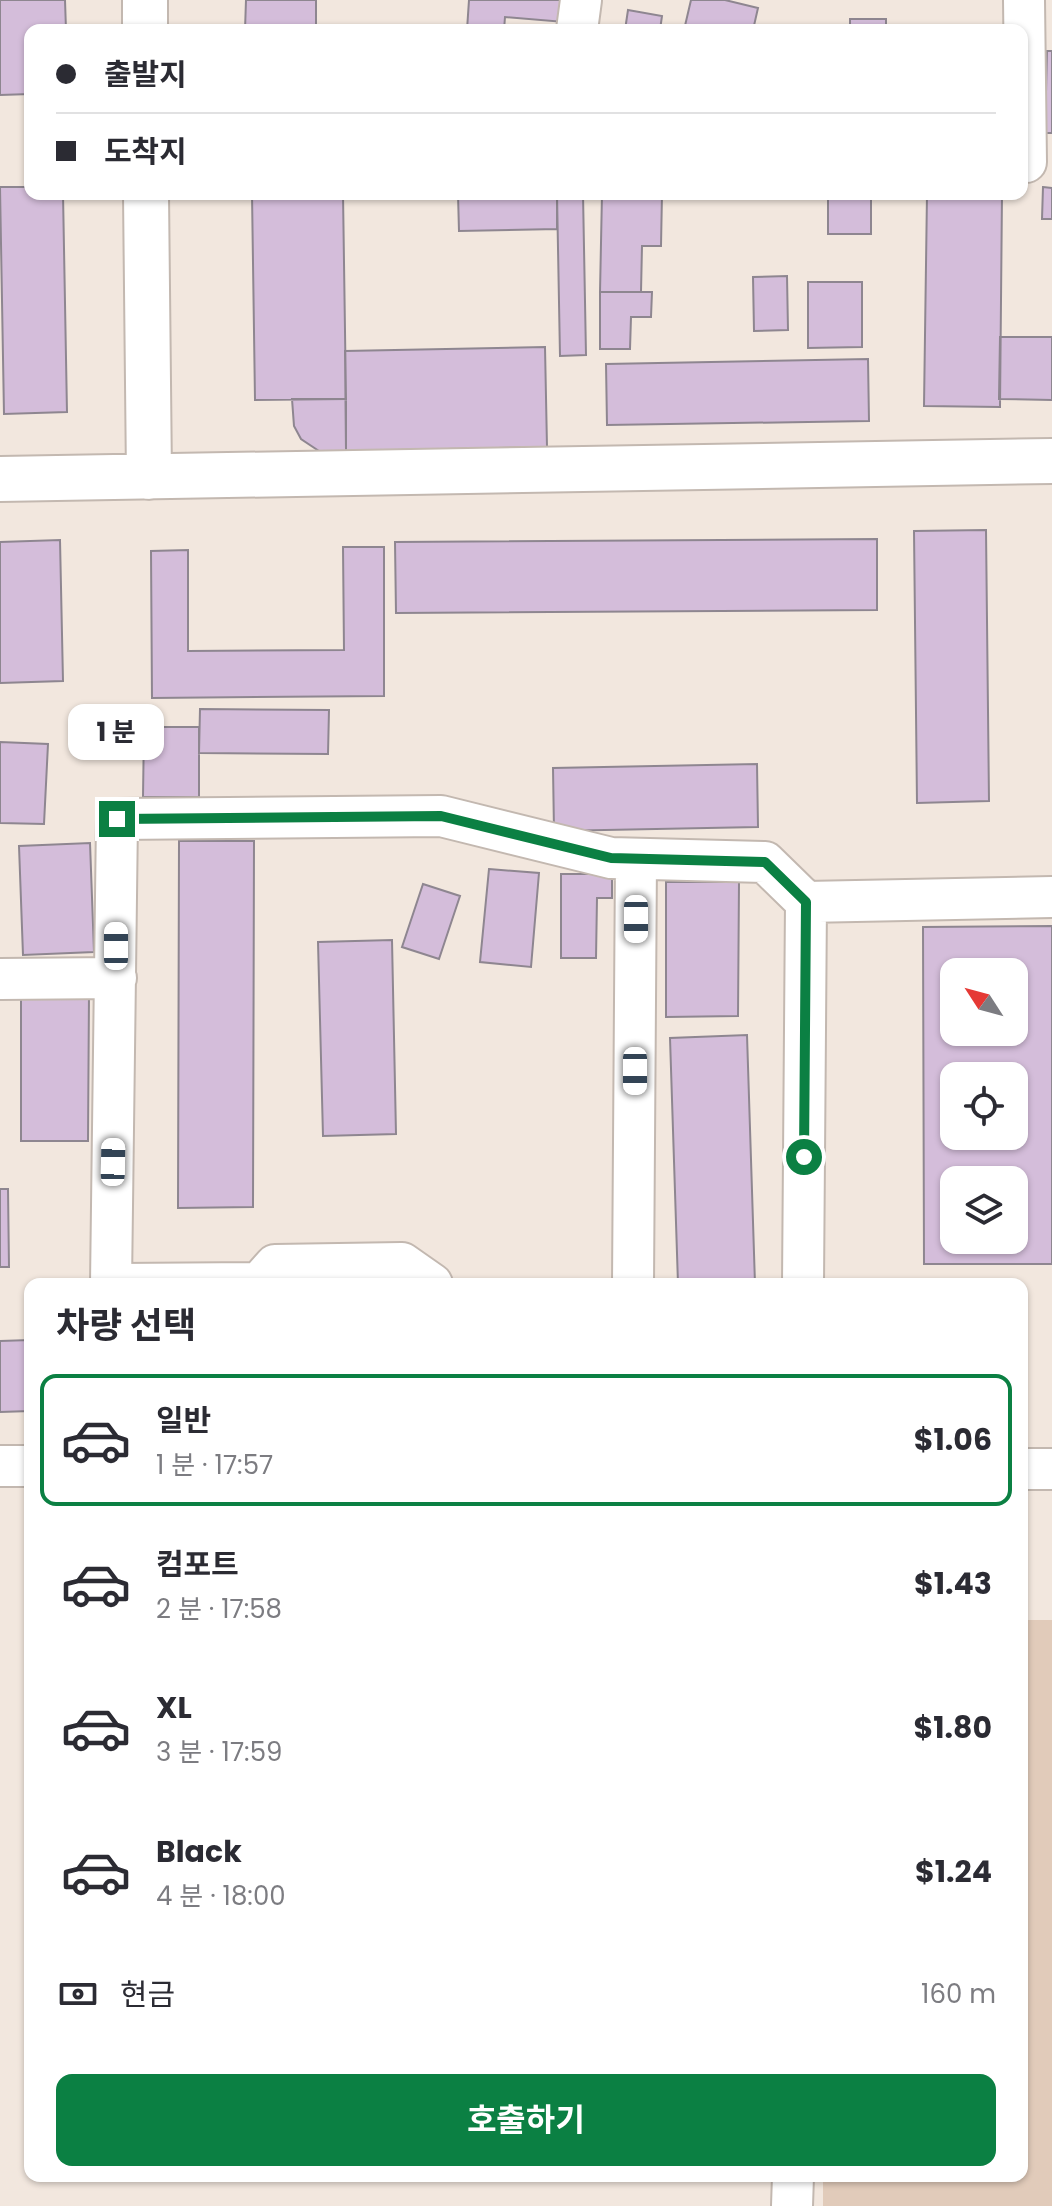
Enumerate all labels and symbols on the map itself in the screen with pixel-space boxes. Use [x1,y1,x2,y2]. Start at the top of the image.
callout: 1 분 [69,703,165,759]
route end [99,801,135,837]
car [624,895,648,943]
car [104,922,128,970]
north arrow [940,958,1028,1046]
car [623,1047,647,1095]
car [101,1138,125,1186]
route start [786,1139,822,1175]

